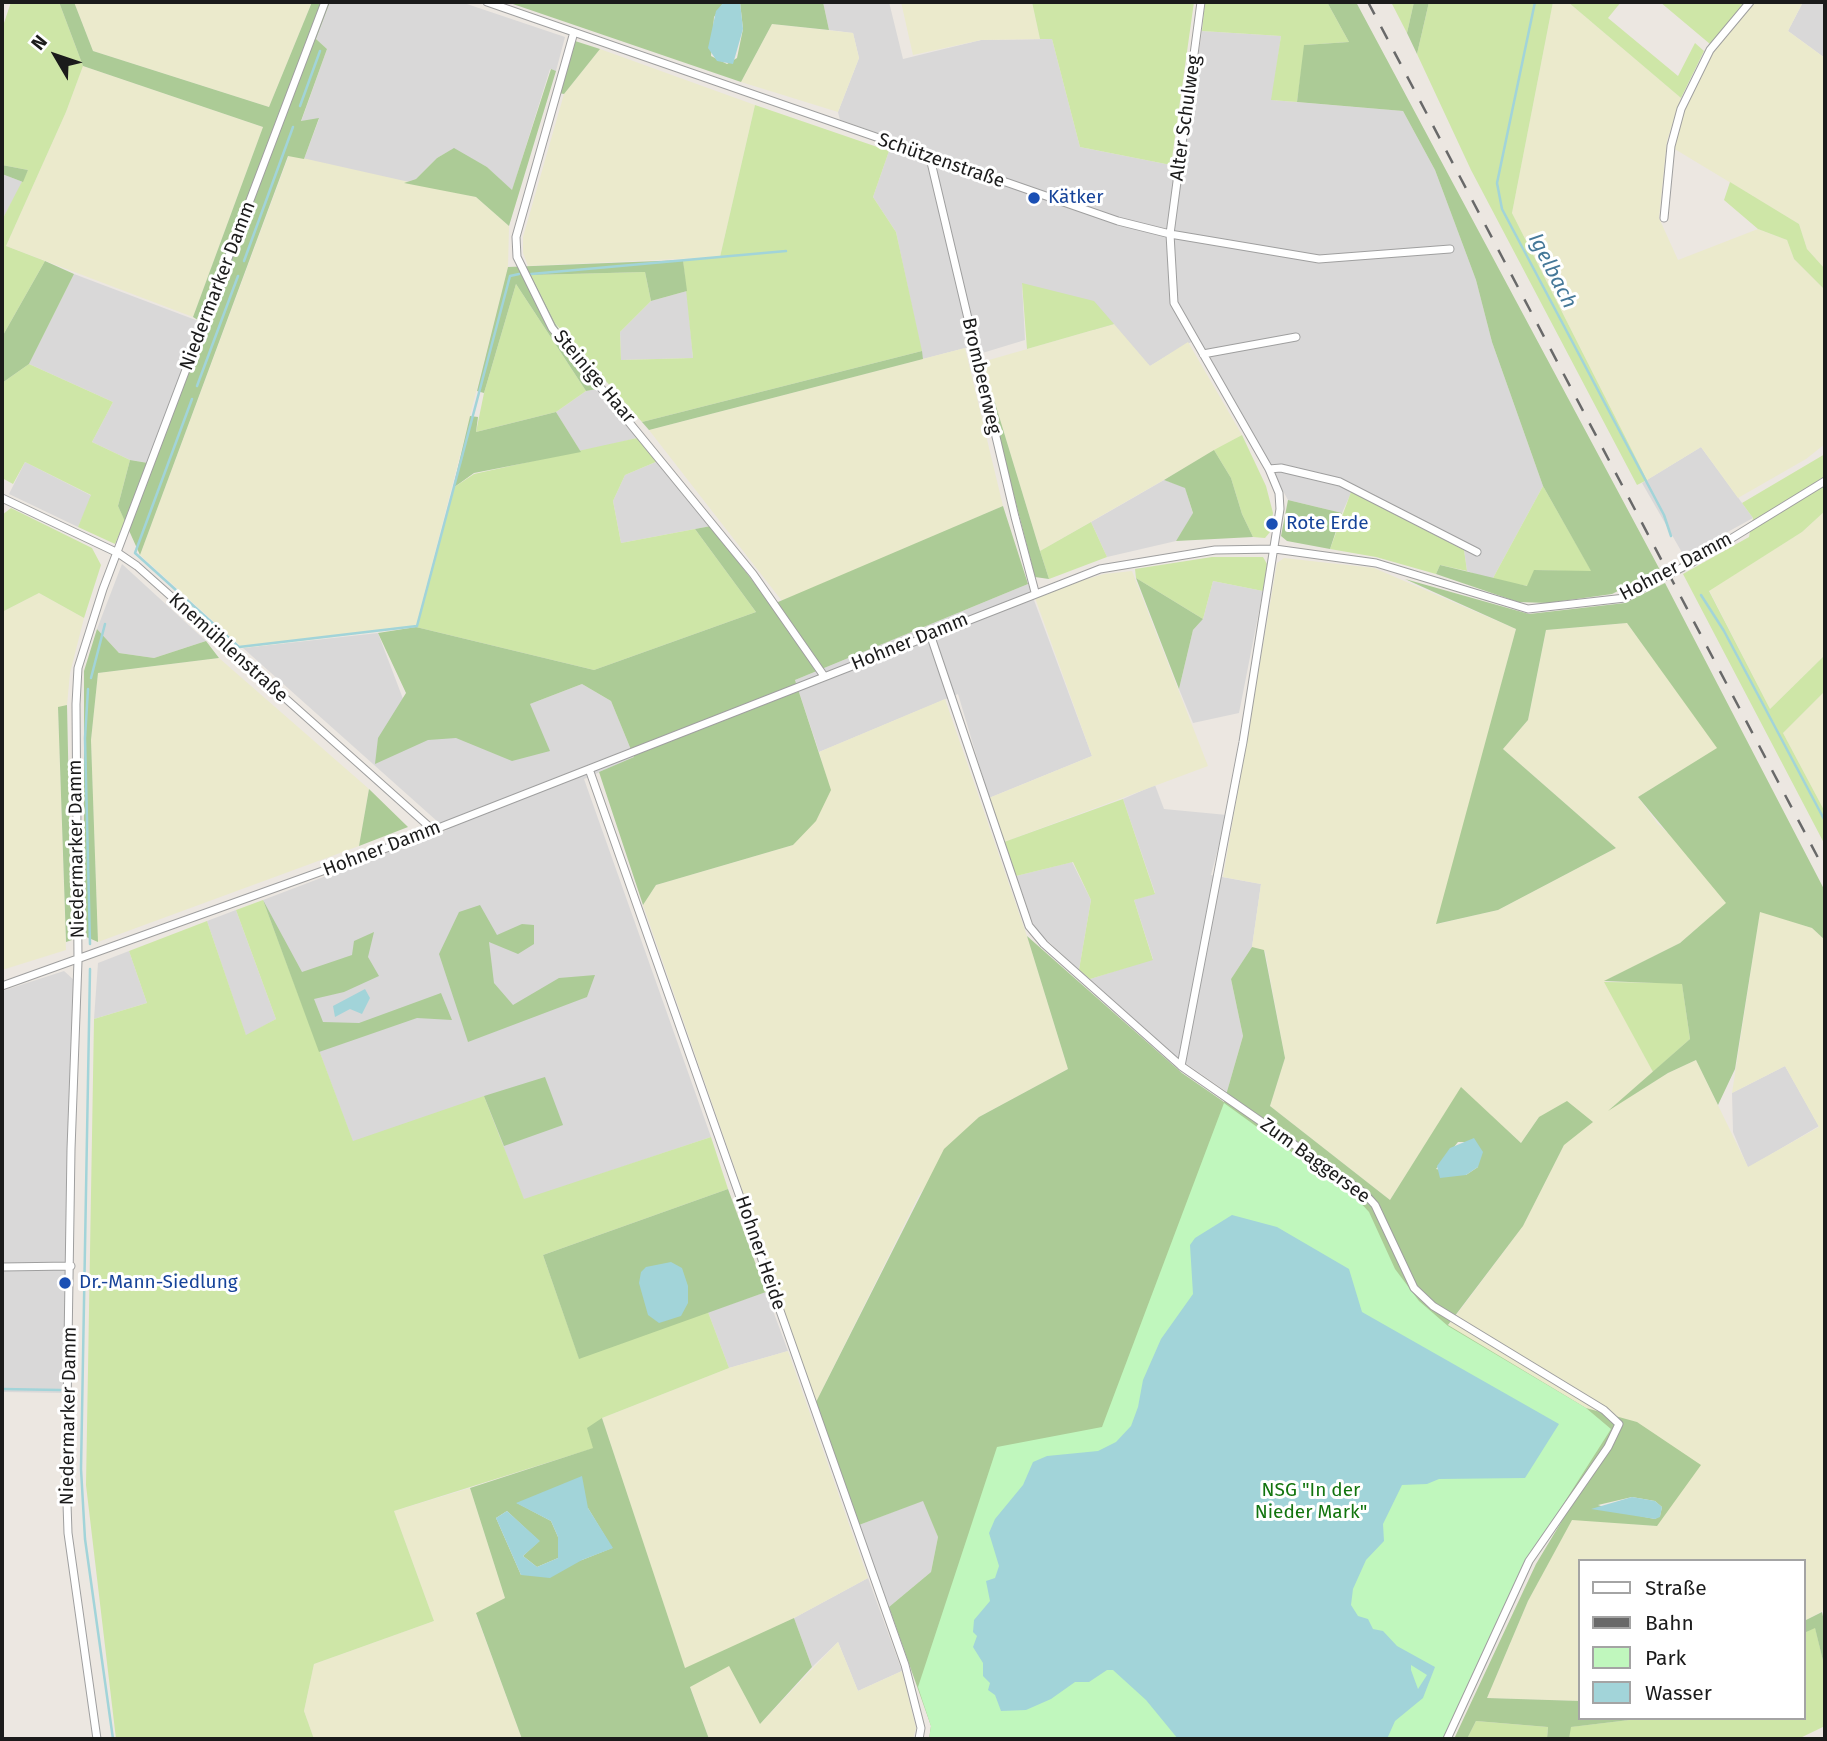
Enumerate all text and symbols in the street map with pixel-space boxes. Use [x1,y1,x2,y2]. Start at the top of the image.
north arrow [21,21,91,91]
text: N [26,30,52,55]
street label: Alter Schulweg [1166,54,1206,182]
street label: Schützenstraße [875,129,1007,193]
place label: Kätker [1048,187,1103,209]
marker: Kätker [1026,190,1042,206]
street label: Niedermarker Damm [175,198,261,374]
water label: Igelbach [1522,229,1582,313]
street label: Brombeerweg [957,316,1005,436]
street label: Steinige Haar [548,326,640,428]
place label: Rote Erde [1286,513,1369,535]
marker: Rote Erde [1264,516,1280,532]
street label: Hohner Damm [1616,528,1736,606]
street label: Knemühlenstraße [164,589,292,707]
street label: Hohner Damm [848,608,972,676]
street label: Niedermarker Damm [64,759,90,939]
street label: Hohner Damm [320,816,444,882]
street label: Zum Baggersee [1256,1114,1374,1208]
street label: Hohner Heide [730,1193,790,1313]
place label: Dr.-Mann-Siedlung [79,1272,238,1294]
marker: Dr.-Mann-Siedlung [57,1275,73,1291]
street label: Niedermarker Damm [56,1326,82,1506]
park label: NSG "In der Nieder Mark" [1255,1480,1367,1524]
legend [1578,1559,1806,1720]
text: Straße [1645,1575,1707,1601]
text: Bahn [1645,1610,1694,1636]
text: Park [1645,1645,1686,1671]
text: Wasser [1645,1680,1712,1706]

